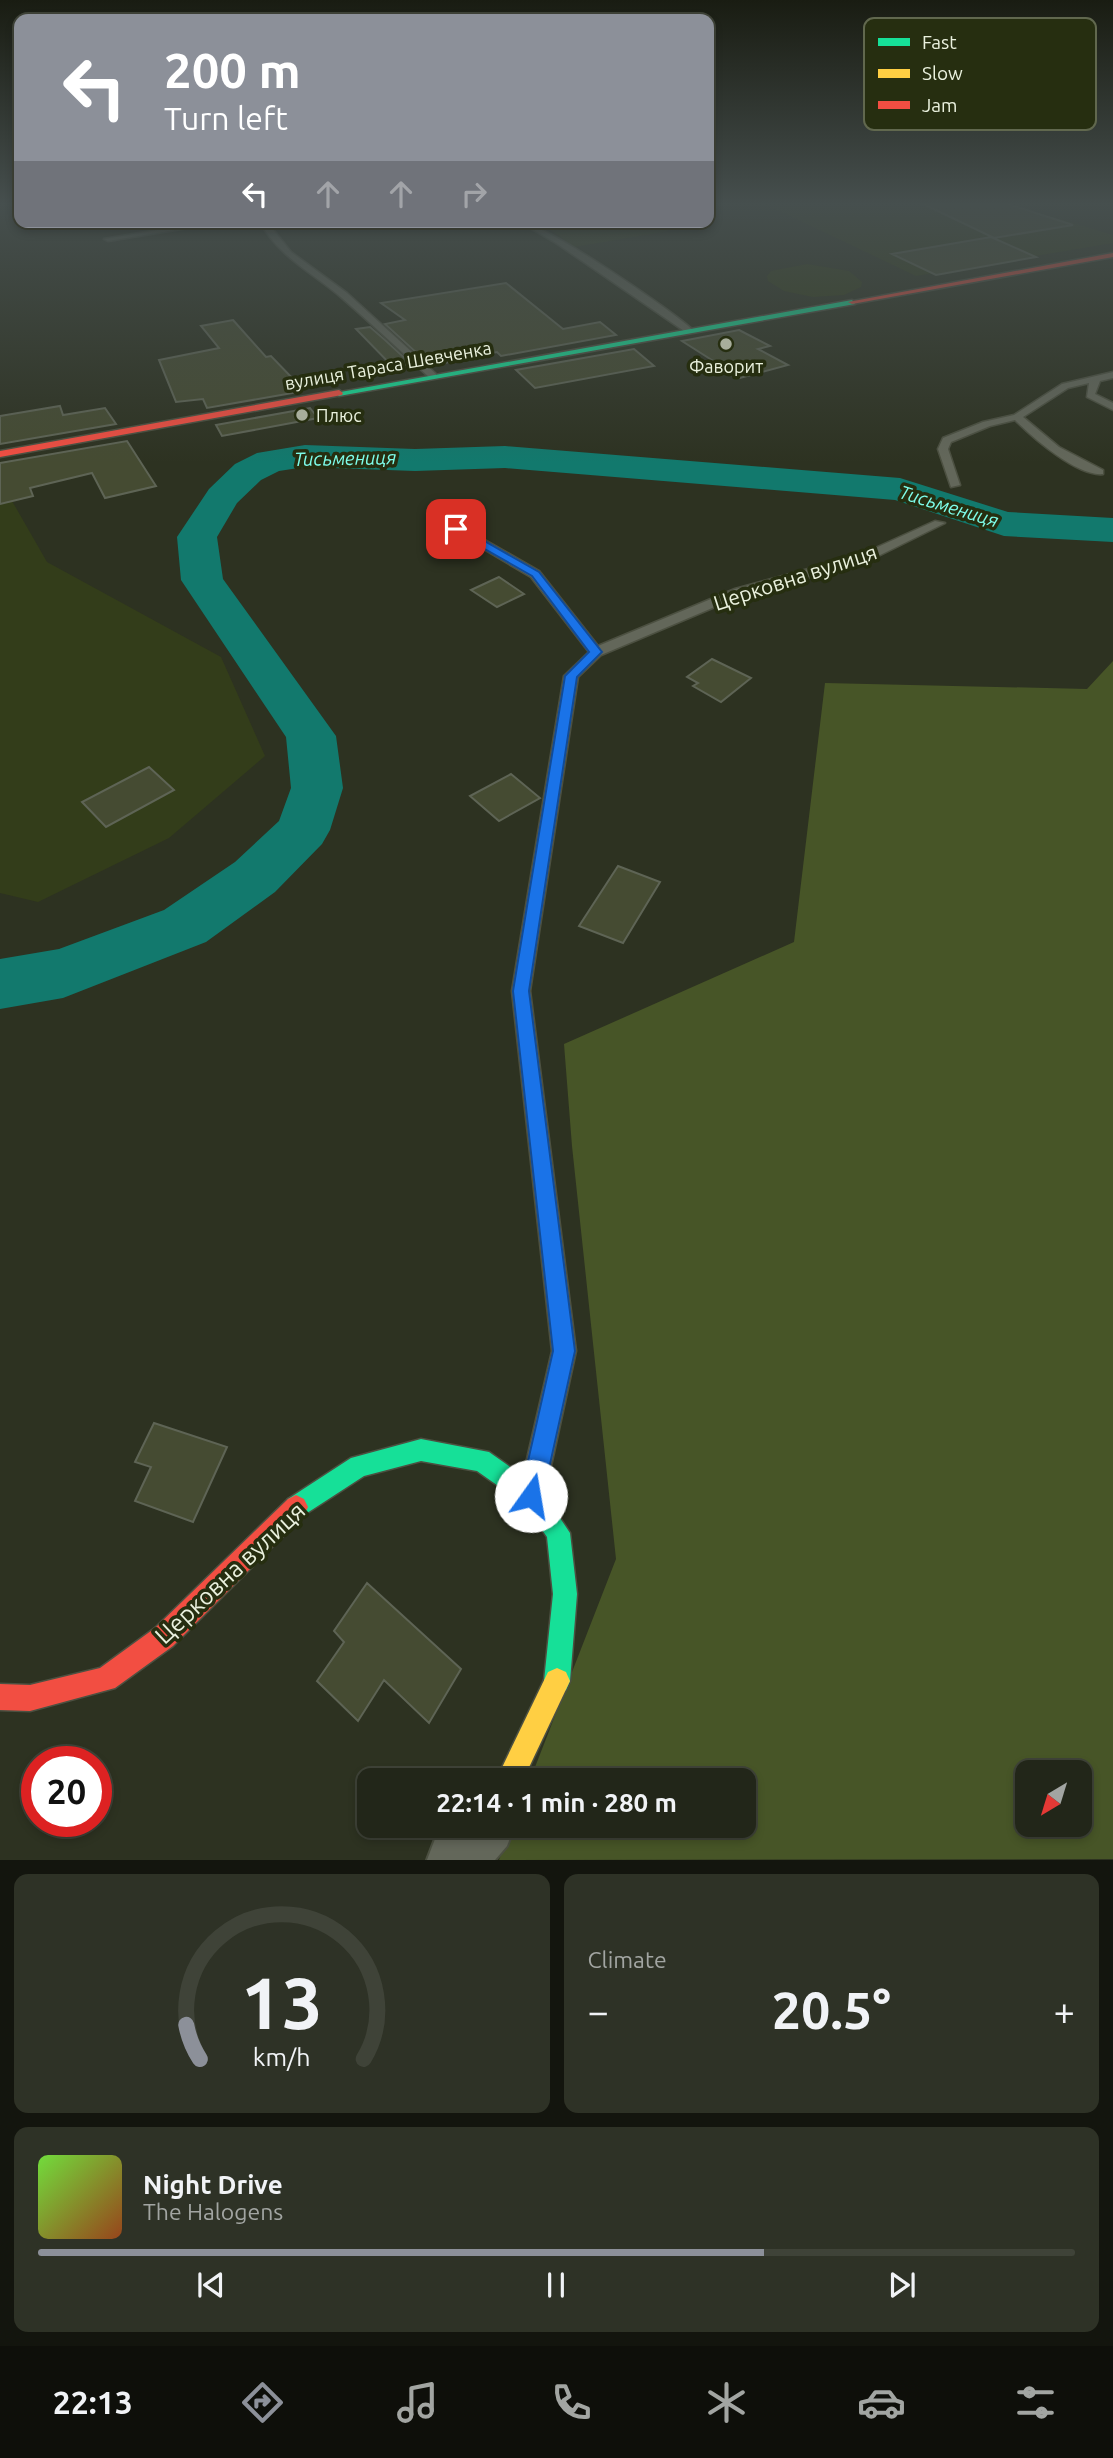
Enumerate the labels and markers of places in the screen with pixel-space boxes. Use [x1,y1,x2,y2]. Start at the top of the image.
marker: Фаворит [718,336,734,352]
place label: Фаворит [689,356,763,376]
place label: Плюс [316,405,362,425]
marker: Плюс [294,407,310,423]
pin [426,499,486,559]

